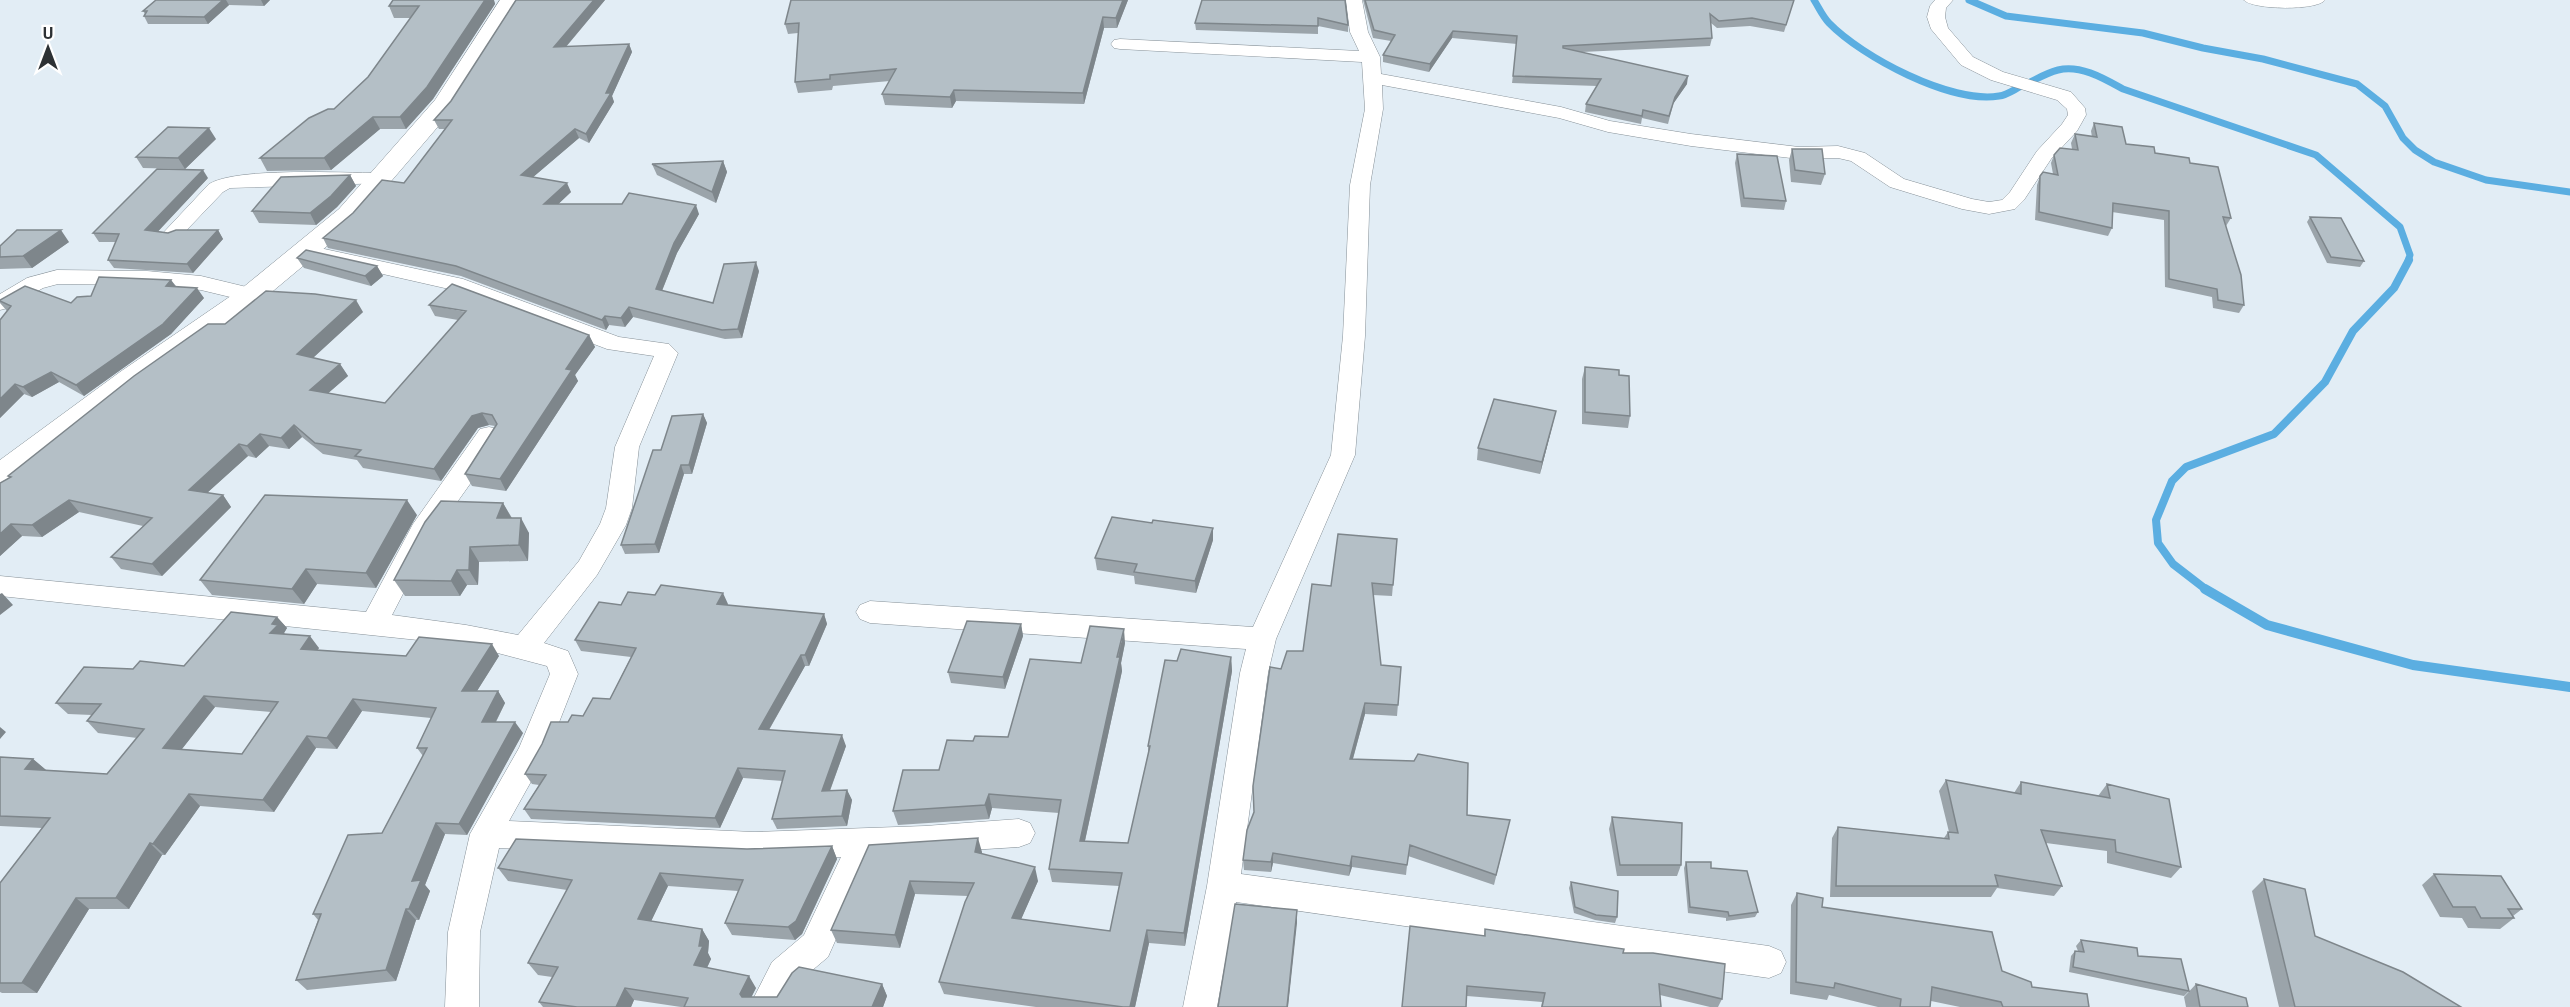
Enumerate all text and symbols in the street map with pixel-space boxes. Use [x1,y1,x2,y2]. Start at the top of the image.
north arrow [18,18,78,78]
text: U [43,24,53,43]

